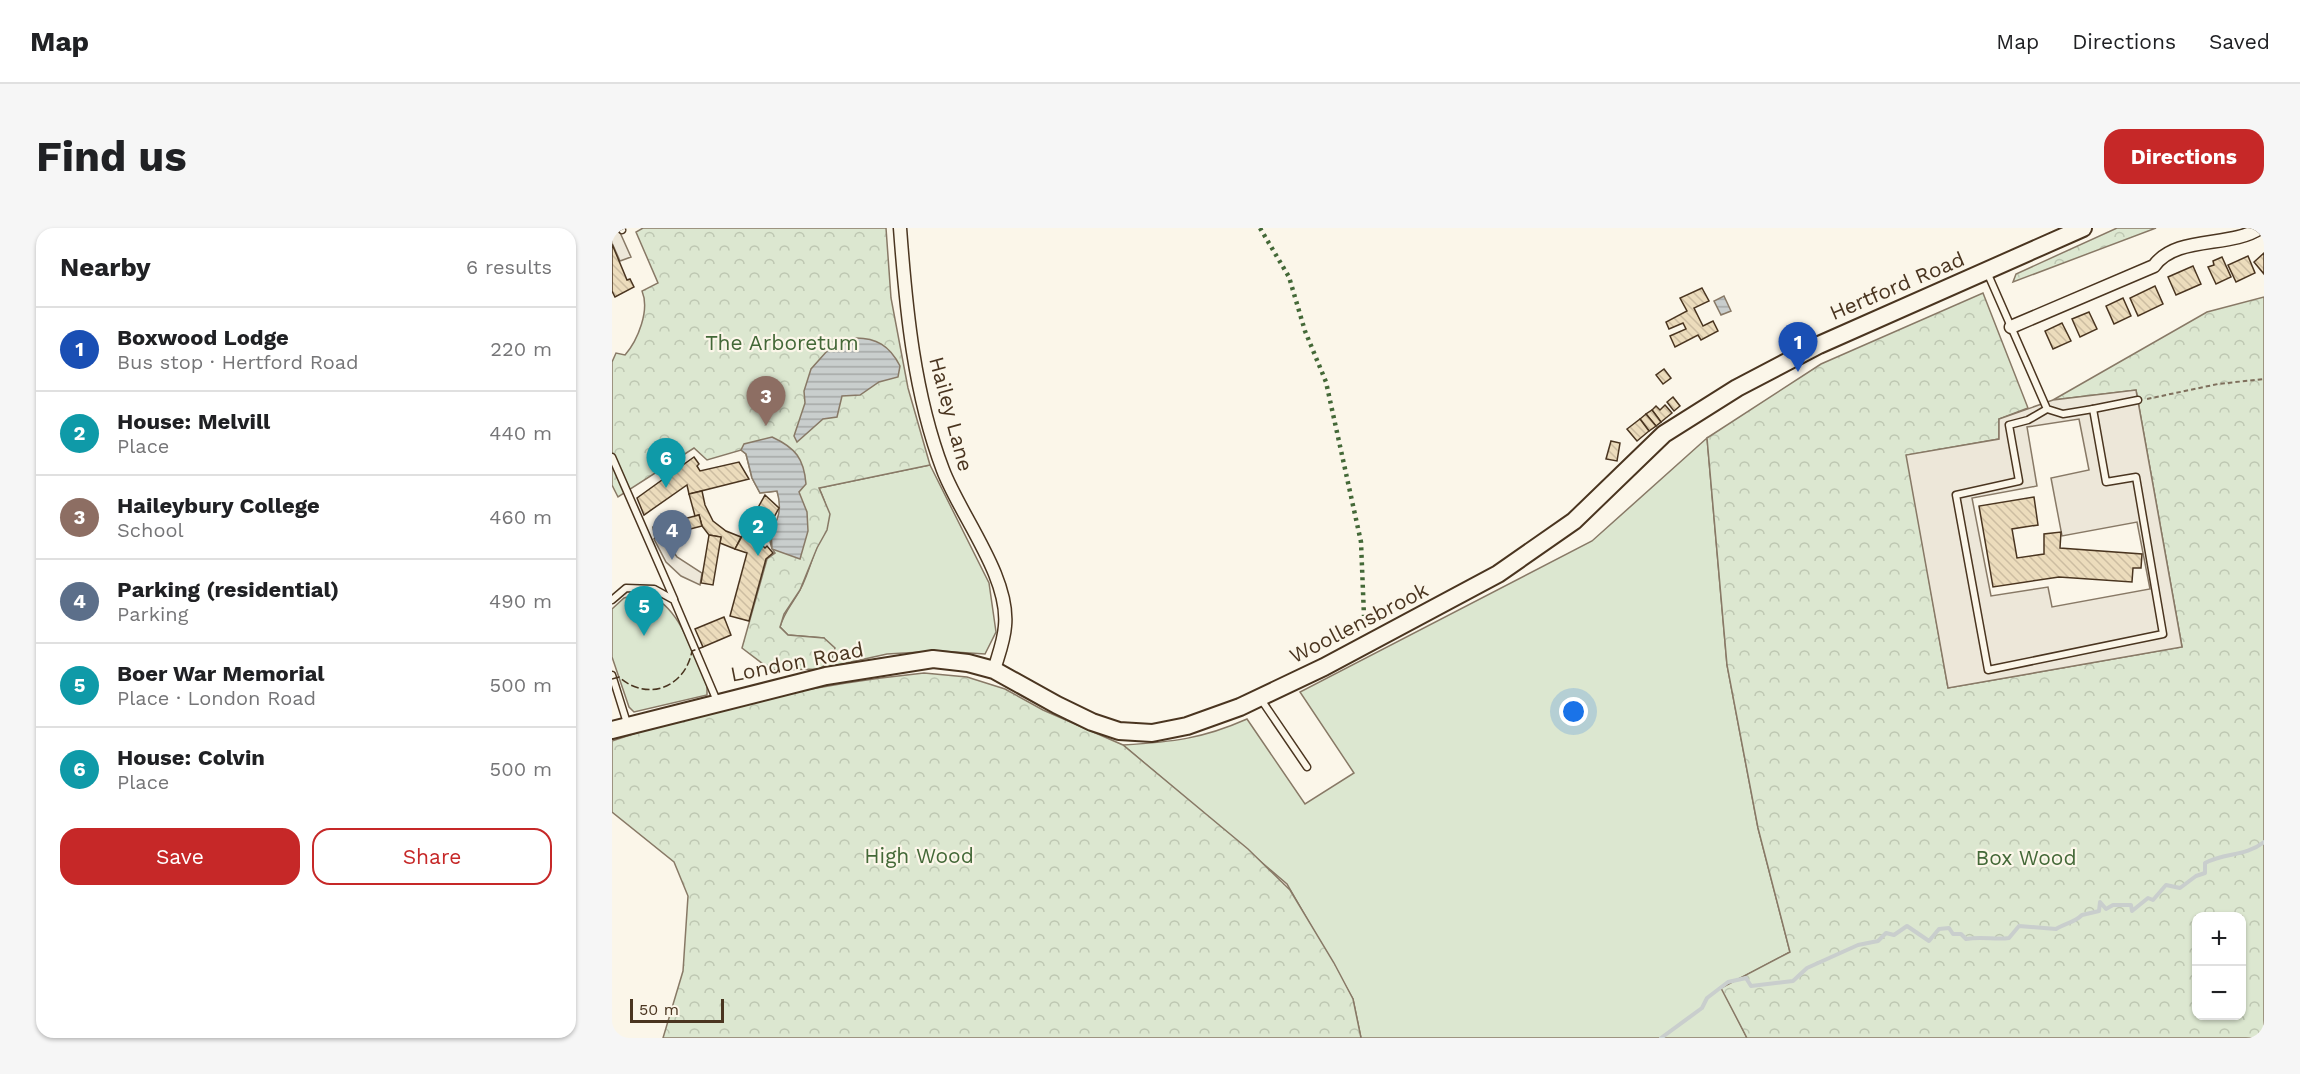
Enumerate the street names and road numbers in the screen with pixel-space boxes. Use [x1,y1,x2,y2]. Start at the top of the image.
street label: Hertford Road [1826,246,1968,325]
street label: Hailey Lane [924,354,979,474]
street label: Woollensbrook [1285,577,1432,668]
street label: London Road [728,636,866,687]

